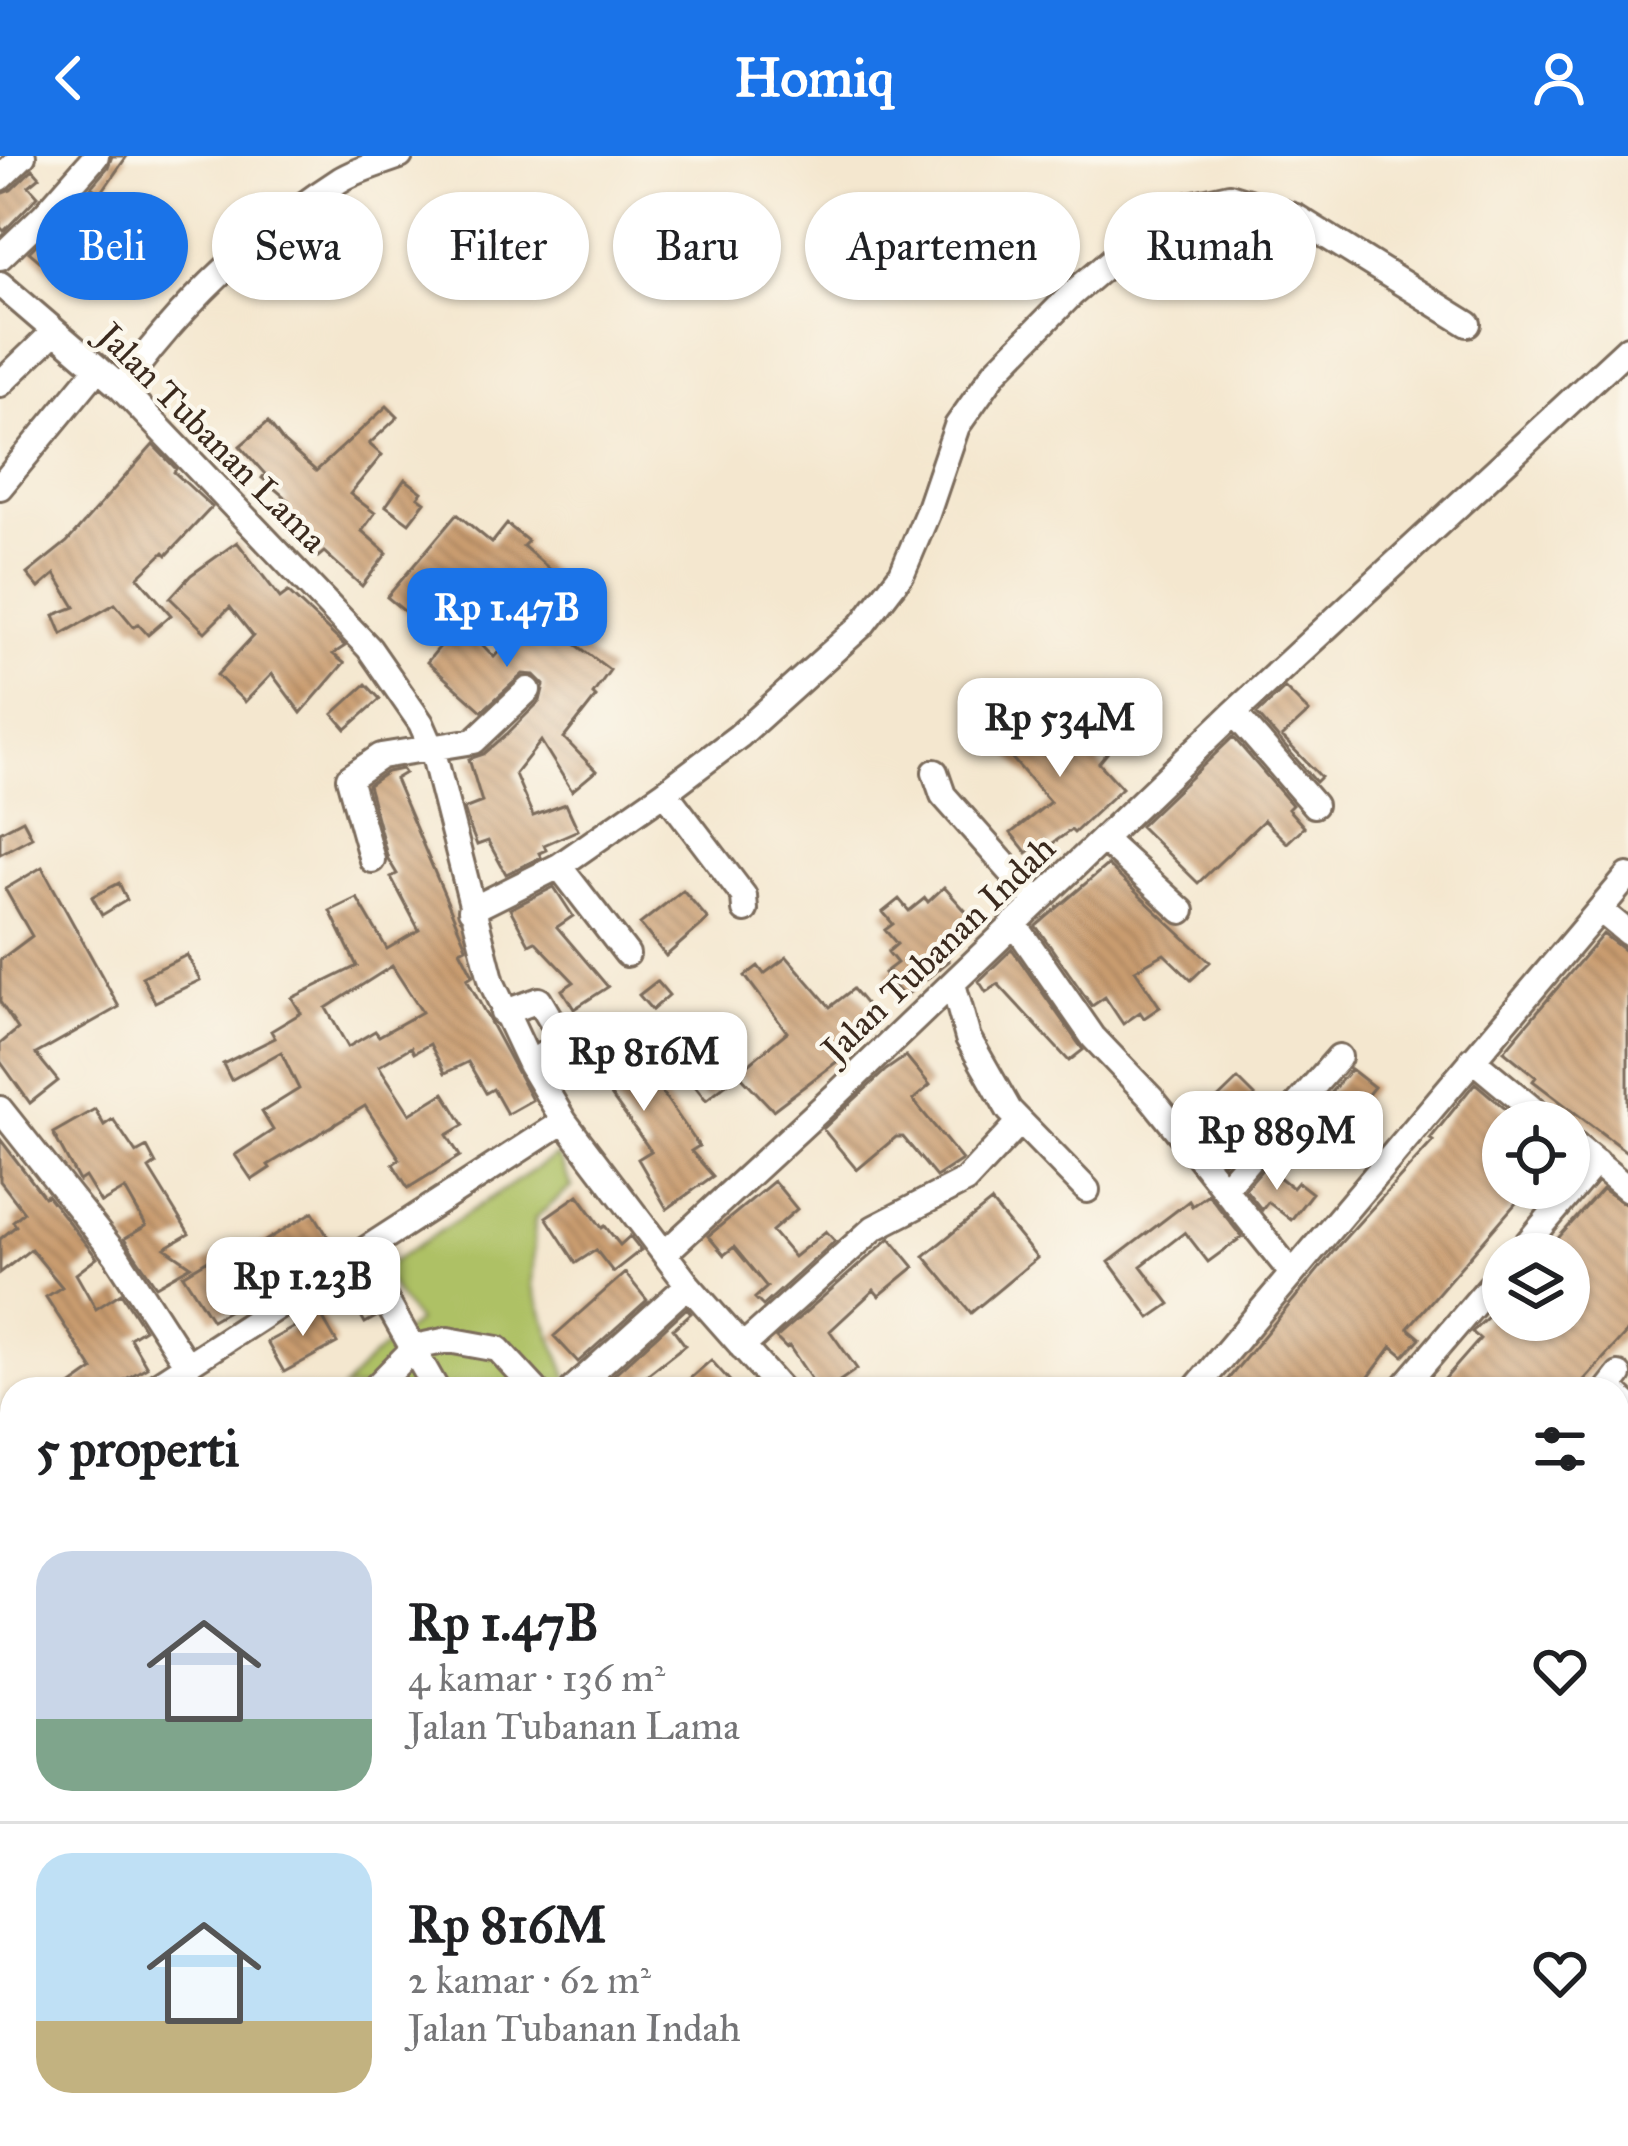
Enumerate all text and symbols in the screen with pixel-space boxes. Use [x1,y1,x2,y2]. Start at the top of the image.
icon: back [36,45,102,111]
text: Homiq [734,45,894,111]
icon: person [1526,45,1592,111]
chip: Beli [36,192,188,300]
chip: Sewa [212,192,383,300]
chip: Filter [407,192,589,300]
chip: Baru [613,192,781,300]
chip: Apartemen [805,192,1080,300]
chip: Rumah [1104,192,1316,300]
street label: Jalan Tubanan Lama [86,311,337,562]
pin: Rp 1.47B [383,568,631,670]
text: Rp 1.47B [434,583,580,631]
pin: Rp 534M [949,678,1171,780]
text: Rp 534M [984,693,1136,741]
street label: Jalan Tubanan Indah [810,826,1064,1074]
pin: Rp 816M [533,1012,755,1114]
text: Rp 816M [568,1027,720,1075]
pin: Rp 889M [1166,1091,1388,1193]
map controls [1482,1101,1590,1341]
button: locate [1482,1101,1590,1209]
text: Rp 889M [1198,1106,1356,1154]
button: layers [1482,1233,1590,1341]
pin: Rp 1.23B [179,1237,427,1339]
text: Rp 1.23B [233,1252,373,1300]
icon: filters [1527,1416,1593,1482]
text: 5 properti [36,1418,239,1480]
text: Rp 1.47B [408,1592,599,1654]
icon: home [132,1599,276,1743]
icon: heart [1527,1638,1593,1704]
text: 4 kamar · 136 m² [408,1654,665,1702]
text: Jalan Tubanan Lama [408,1702,740,1750]
text: Rp 816M [408,1894,606,1956]
icon: home [132,1901,276,2045]
icon: heart [1527,1940,1593,2006]
text: 2 kamar · 62 m² [408,1956,651,2004]
text: Jalan Tubanan Indah [408,2004,741,2052]

